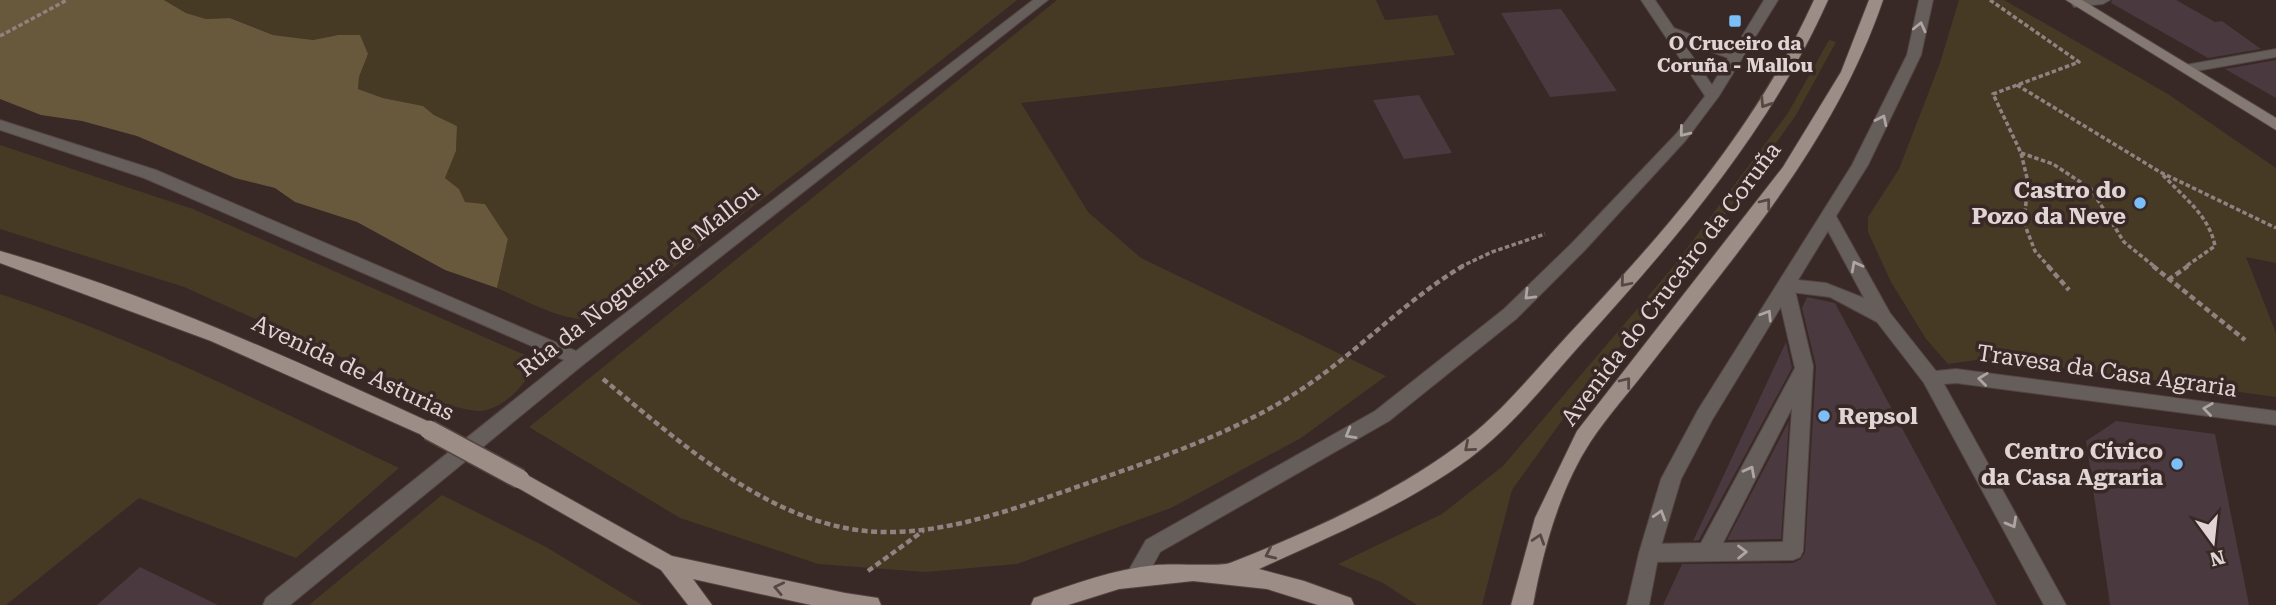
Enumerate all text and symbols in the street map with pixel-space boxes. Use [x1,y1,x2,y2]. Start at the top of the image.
marker: O Cruceiro da Coruña - Mallou [1727,13,1743,29]
one-way arrow [1912,21,1927,33]
place label: O Cruceiro da Coruña - Mallou [1657,32,1814,77]
one-way arrow [1761,95,1774,108]
one-way arrow [1874,115,1888,127]
one-way arrow [1679,125,1692,137]
street label: Avenida do Cruceiro da Coruña [1555,136,1787,431]
place label: Castro do Pozo da Neve [1972,177,2126,230]
street label: Rúa da Nogueira de Mallou [513,178,765,382]
marker: Castro do Pozo da Neve [2132,195,2148,211]
one-way arrow [1757,198,1770,211]
one-way arrow [1850,260,1864,273]
one-way arrow [1621,274,1634,287]
one-way arrow [1525,287,1538,300]
street label: Avenida de Asturias [248,309,458,427]
one-way arrow [1759,310,1772,323]
street label: Travesa da Casa Agraria [1975,339,2239,403]
one-way arrow [1977,371,1989,386]
one-way arrow [1617,378,1630,390]
one-way arrow [2202,401,2214,416]
place label: Repsol [1838,403,1918,430]
marker: Repsol [1816,408,1832,424]
one-way arrow [1345,426,1357,439]
place label: Centro Cívico da Casa Agraria [1981,438,2163,491]
one-way arrow [1465,439,1478,451]
marker: Centro Cívico da Casa Agraria [2169,456,2185,472]
one-way arrow [1742,466,1755,478]
north arrow [2178,507,2248,577]
one-way arrow [1652,509,1667,521]
one-way arrow [2004,516,2017,528]
one-way arrow [1530,533,1545,545]
one-way arrow [1737,544,1747,560]
text: N [2207,545,2227,571]
one-way arrow [1265,546,1277,560]
one-way arrow [773,582,785,597]

